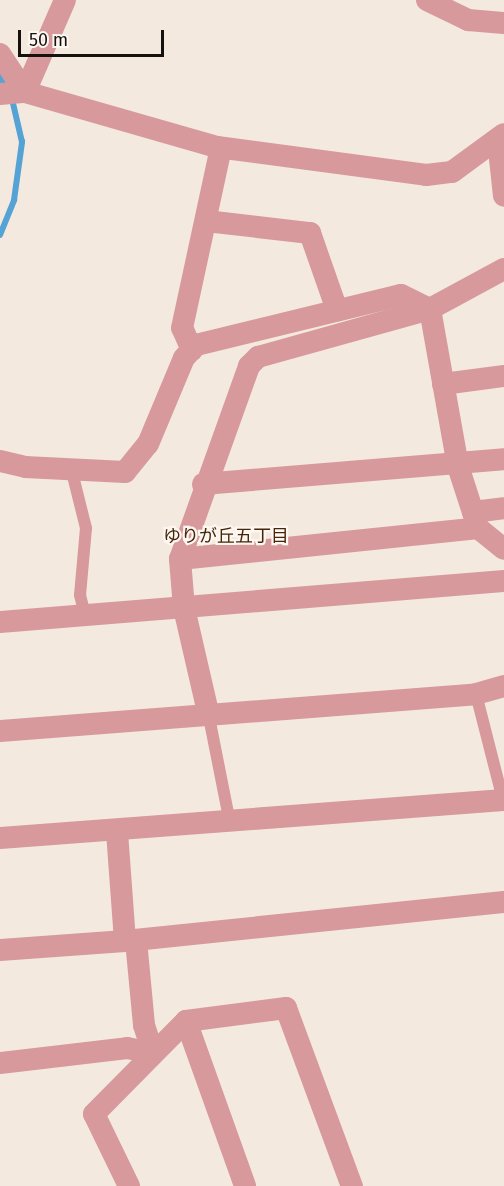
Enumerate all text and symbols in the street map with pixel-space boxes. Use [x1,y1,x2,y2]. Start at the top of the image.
scale bar [21,18,166,56]
text: 50 m [29,29,68,51]
district label: ゆりが丘五丁目 [163,525,289,547]

